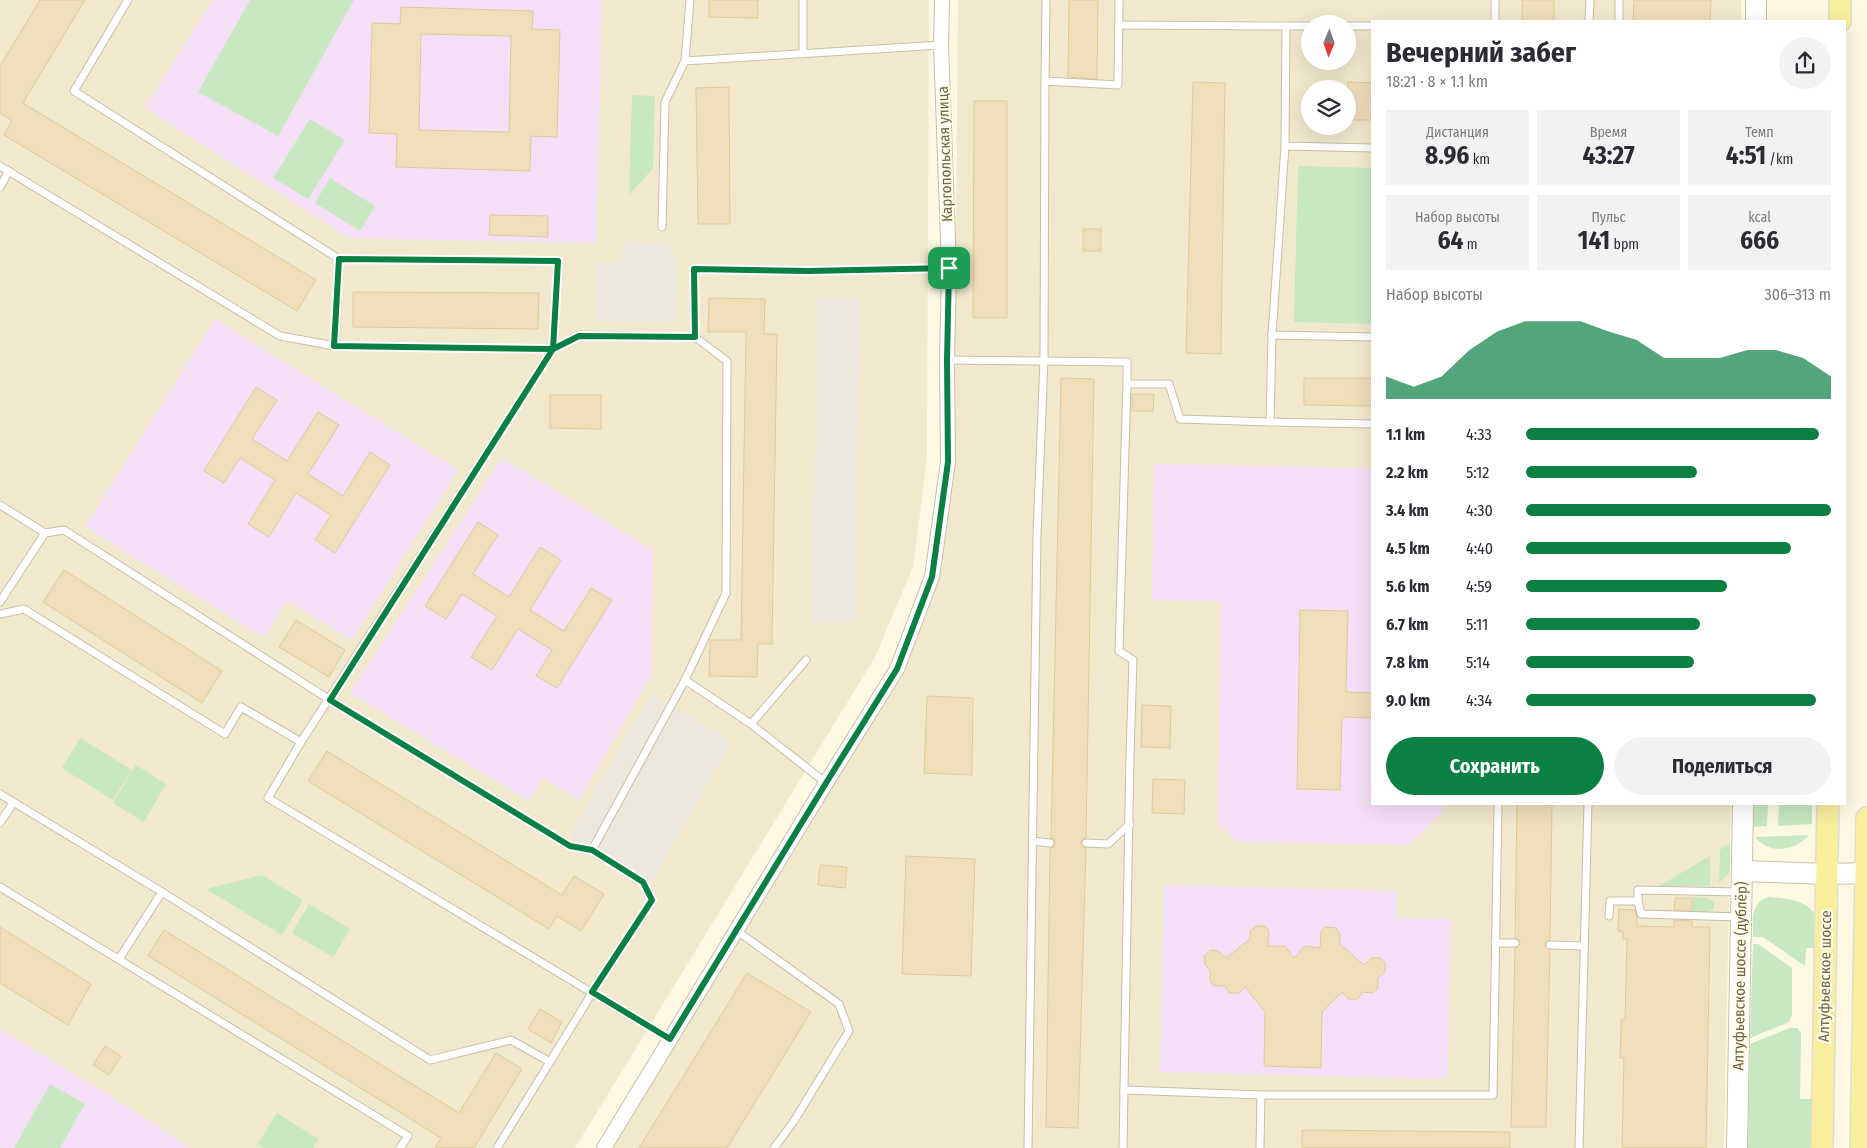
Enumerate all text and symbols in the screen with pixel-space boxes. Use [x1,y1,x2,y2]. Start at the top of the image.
north arrow [1301,15,1356,70]
map controls [1301,15,1356,135]
text: Вечерний забег [1386,36,1576,69]
button: share [1779,37,1831,89]
text: 18:21 · 8 × 1.1 km [1386,72,1488,91]
button: layers [1301,80,1356,135]
street label: Каргопольская улица [934,86,956,222]
text: Дистанция [1426,124,1489,141]
text: Время [1590,124,1627,141]
text: Темп [1745,124,1774,141]
text: 8.96 [1425,141,1469,171]
text: 43:27 [1582,141,1635,171]
text: 4:51 [1726,141,1766,171]
text: km [1469,151,1490,168]
text: /km [1766,151,1793,168]
text: Набор высоты [1415,209,1500,226]
text: Пульс [1591,209,1626,226]
text: kcal [1748,209,1771,226]
text: 64 [1438,226,1463,256]
text: 141 [1578,226,1610,256]
text: 666 [1740,226,1779,256]
text: m [1463,236,1478,253]
text: bpm [1610,236,1639,253]
pin [928,247,970,289]
icon: arrive [935,254,963,282]
text: Набор высоты [1386,285,1483,304]
text: 306–313 m [1765,285,1831,304]
text: 1.1 km [1386,425,1425,444]
text: 4:33 [1466,425,1492,444]
text: 2.2 km [1386,463,1428,482]
text: 5:12 [1466,463,1489,482]
text: 3.4 km [1386,501,1429,520]
text: 4:30 [1466,501,1493,520]
text: 4.5 km [1386,539,1430,558]
text: 4:40 [1466,539,1493,558]
text: 5.6 km [1386,577,1429,596]
text: 4:59 [1466,577,1492,596]
text: 6.7 km [1386,615,1429,634]
text: 5:11 [1466,615,1488,634]
text: 7.8 km [1386,653,1429,672]
text: 5:14 [1466,653,1490,672]
text: 9.0 km [1386,691,1430,710]
text: 4:34 [1466,691,1492,710]
button: Сохранить [1386,737,1604,795]
button: Поделиться [1614,737,1831,795]
street label: Алтуфьевское шоссе (дублёр) [1729,881,1751,1071]
street label: Алтуфьевское шоссе [1815,910,1835,1042]

